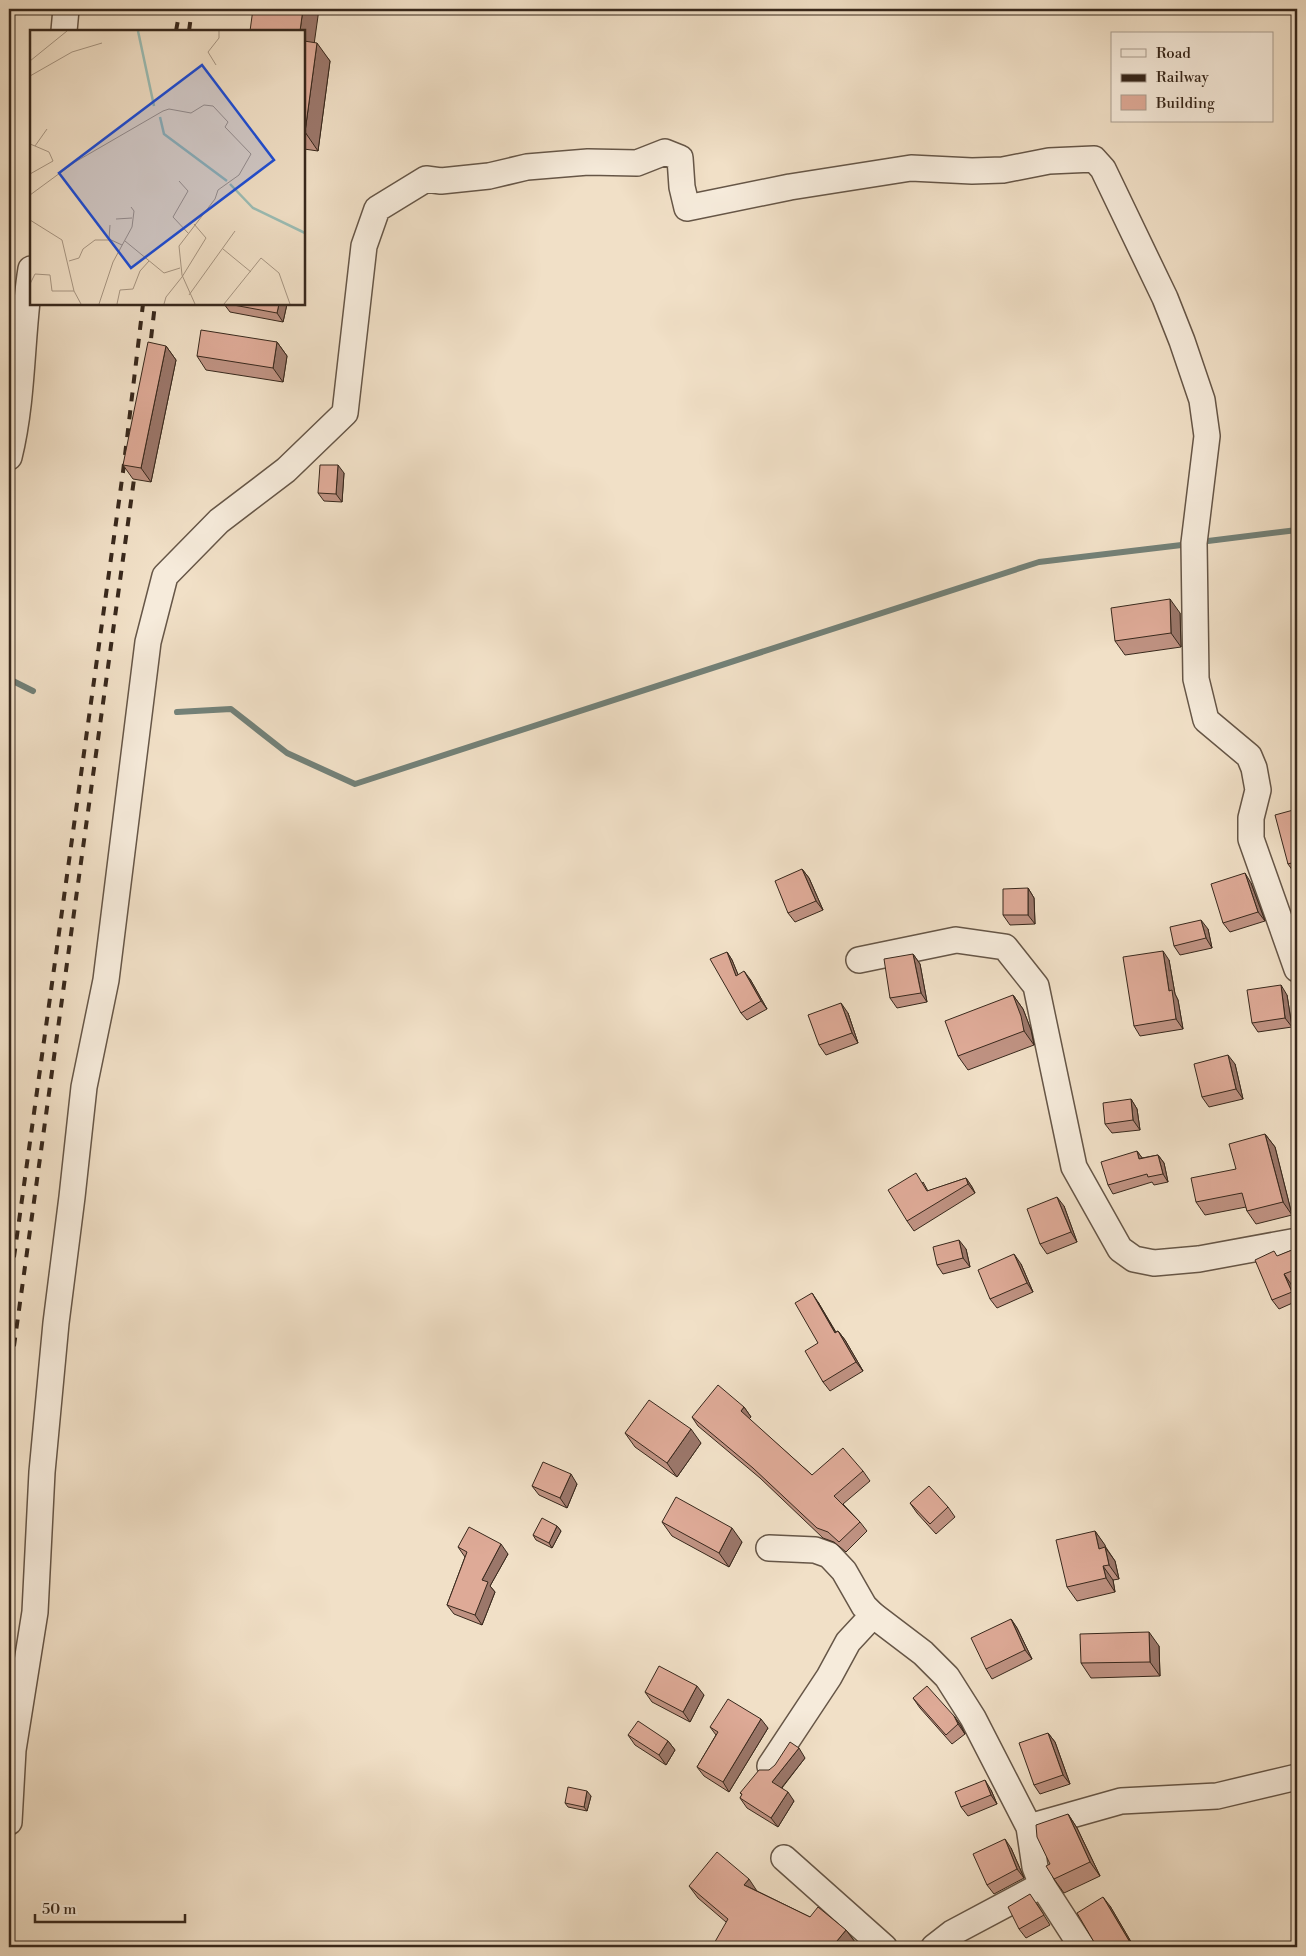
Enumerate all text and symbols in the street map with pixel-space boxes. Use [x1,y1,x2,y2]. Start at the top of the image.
inset map [30,30,305,305]
legend [1111,32,1274,122]
text: Road [1156,44,1191,63]
text: Railway [1156,68,1210,87]
text: Building [1155,94,1215,113]
scale bar [35,1891,185,1923]
text: 50 m [42,1900,76,1919]

